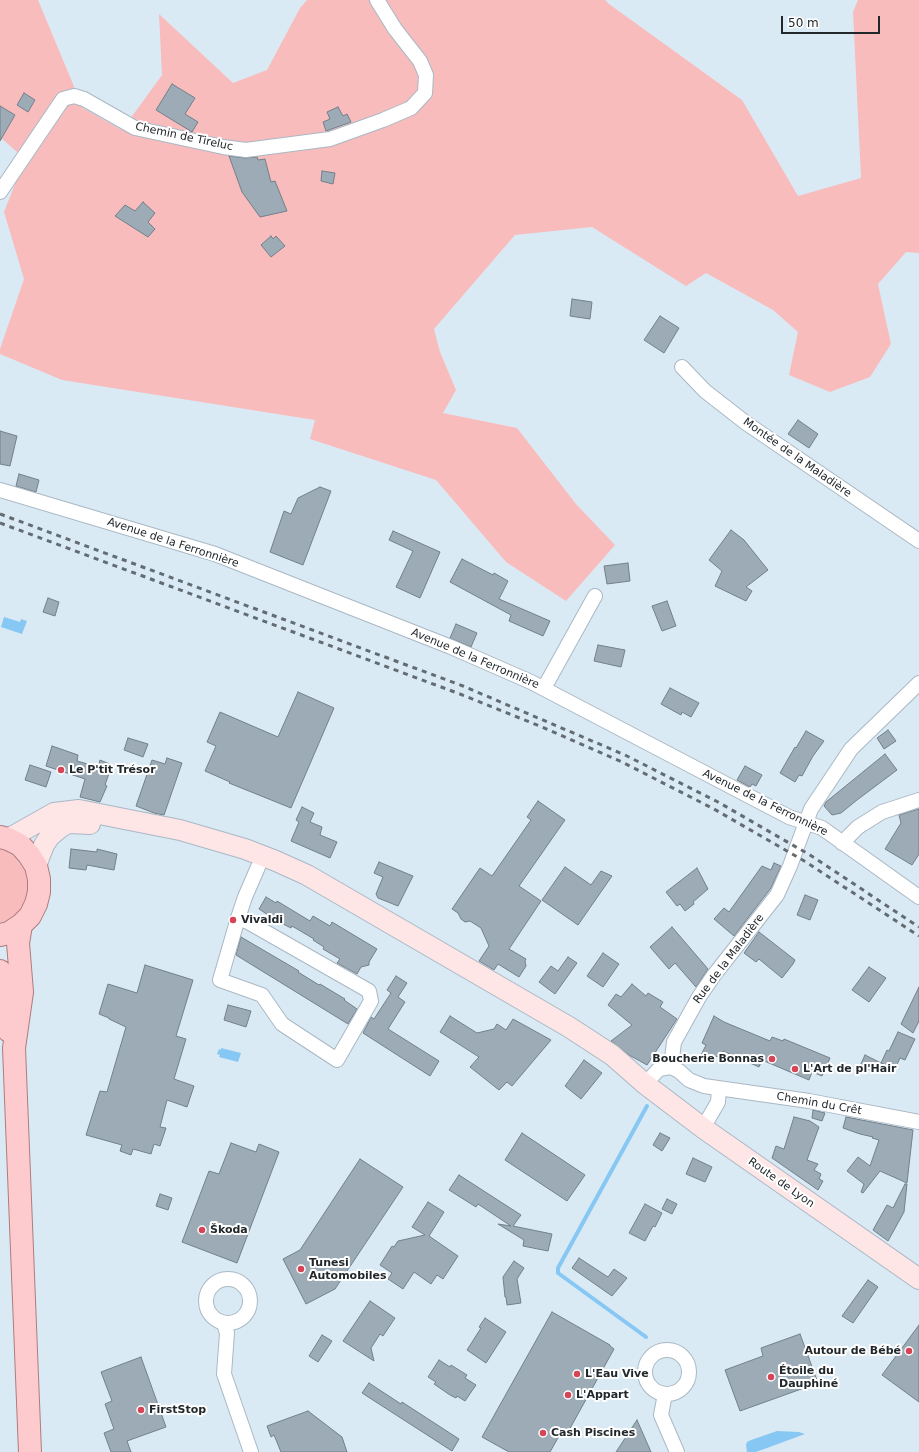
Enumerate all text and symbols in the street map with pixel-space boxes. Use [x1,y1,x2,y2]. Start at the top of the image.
scale bar [783,8,882,34]
text: 50 m [788,16,819,30]
street label: Chemin de Tireluc [134,120,234,154]
street label: Montée de la Maladière [740,416,854,500]
street label: Avenue de la Ferronnière [106,515,240,571]
street label: Avenue de la Ferronnière [409,626,541,692]
place label: Le P'tit Trésor [69,763,156,777]
marker: Le P'tit Trésor [56,765,66,775]
street label: Avenue de la Ferronnière [700,767,830,839]
street label: Rue de la Maladière [691,912,767,1006]
place label: Vivaldi [241,913,283,927]
marker: Vivaldi [228,915,238,925]
place label: Boucherie Bonnas [652,1052,764,1066]
marker: Boucherie Bonnas [767,1054,777,1064]
place label: L'Art de pl'Hair [803,1062,896,1076]
marker: L'Art de pl'Hair [790,1064,800,1074]
street label: Chemin du Crêt [775,1090,863,1118]
street label: Route de Lyon [745,1155,817,1211]
place label: Škoda [210,1223,248,1237]
marker: Škoda [197,1225,207,1235]
place label: Tunesi Automobiles [309,1256,387,1282]
marker: Tunesi Automobiles [296,1264,306,1274]
place label: Autour de Bébé [804,1344,901,1358]
marker: Autour de Bébé [904,1346,914,1356]
place label: Étoile du Dauphiné [779,1364,838,1390]
place label: L'Eau Vive [585,1367,649,1381]
marker: L'Eau Vive [572,1369,582,1379]
marker: Étoile du Dauphiné [766,1372,776,1382]
place label: L'Appart [576,1388,629,1402]
marker: L'Appart [563,1390,573,1400]
place label: FirstStop [149,1403,206,1417]
marker: FirstStop [136,1405,146,1415]
place label: Cash Piscines [551,1426,635,1440]
marker: Cash Piscines [538,1428,548,1438]

